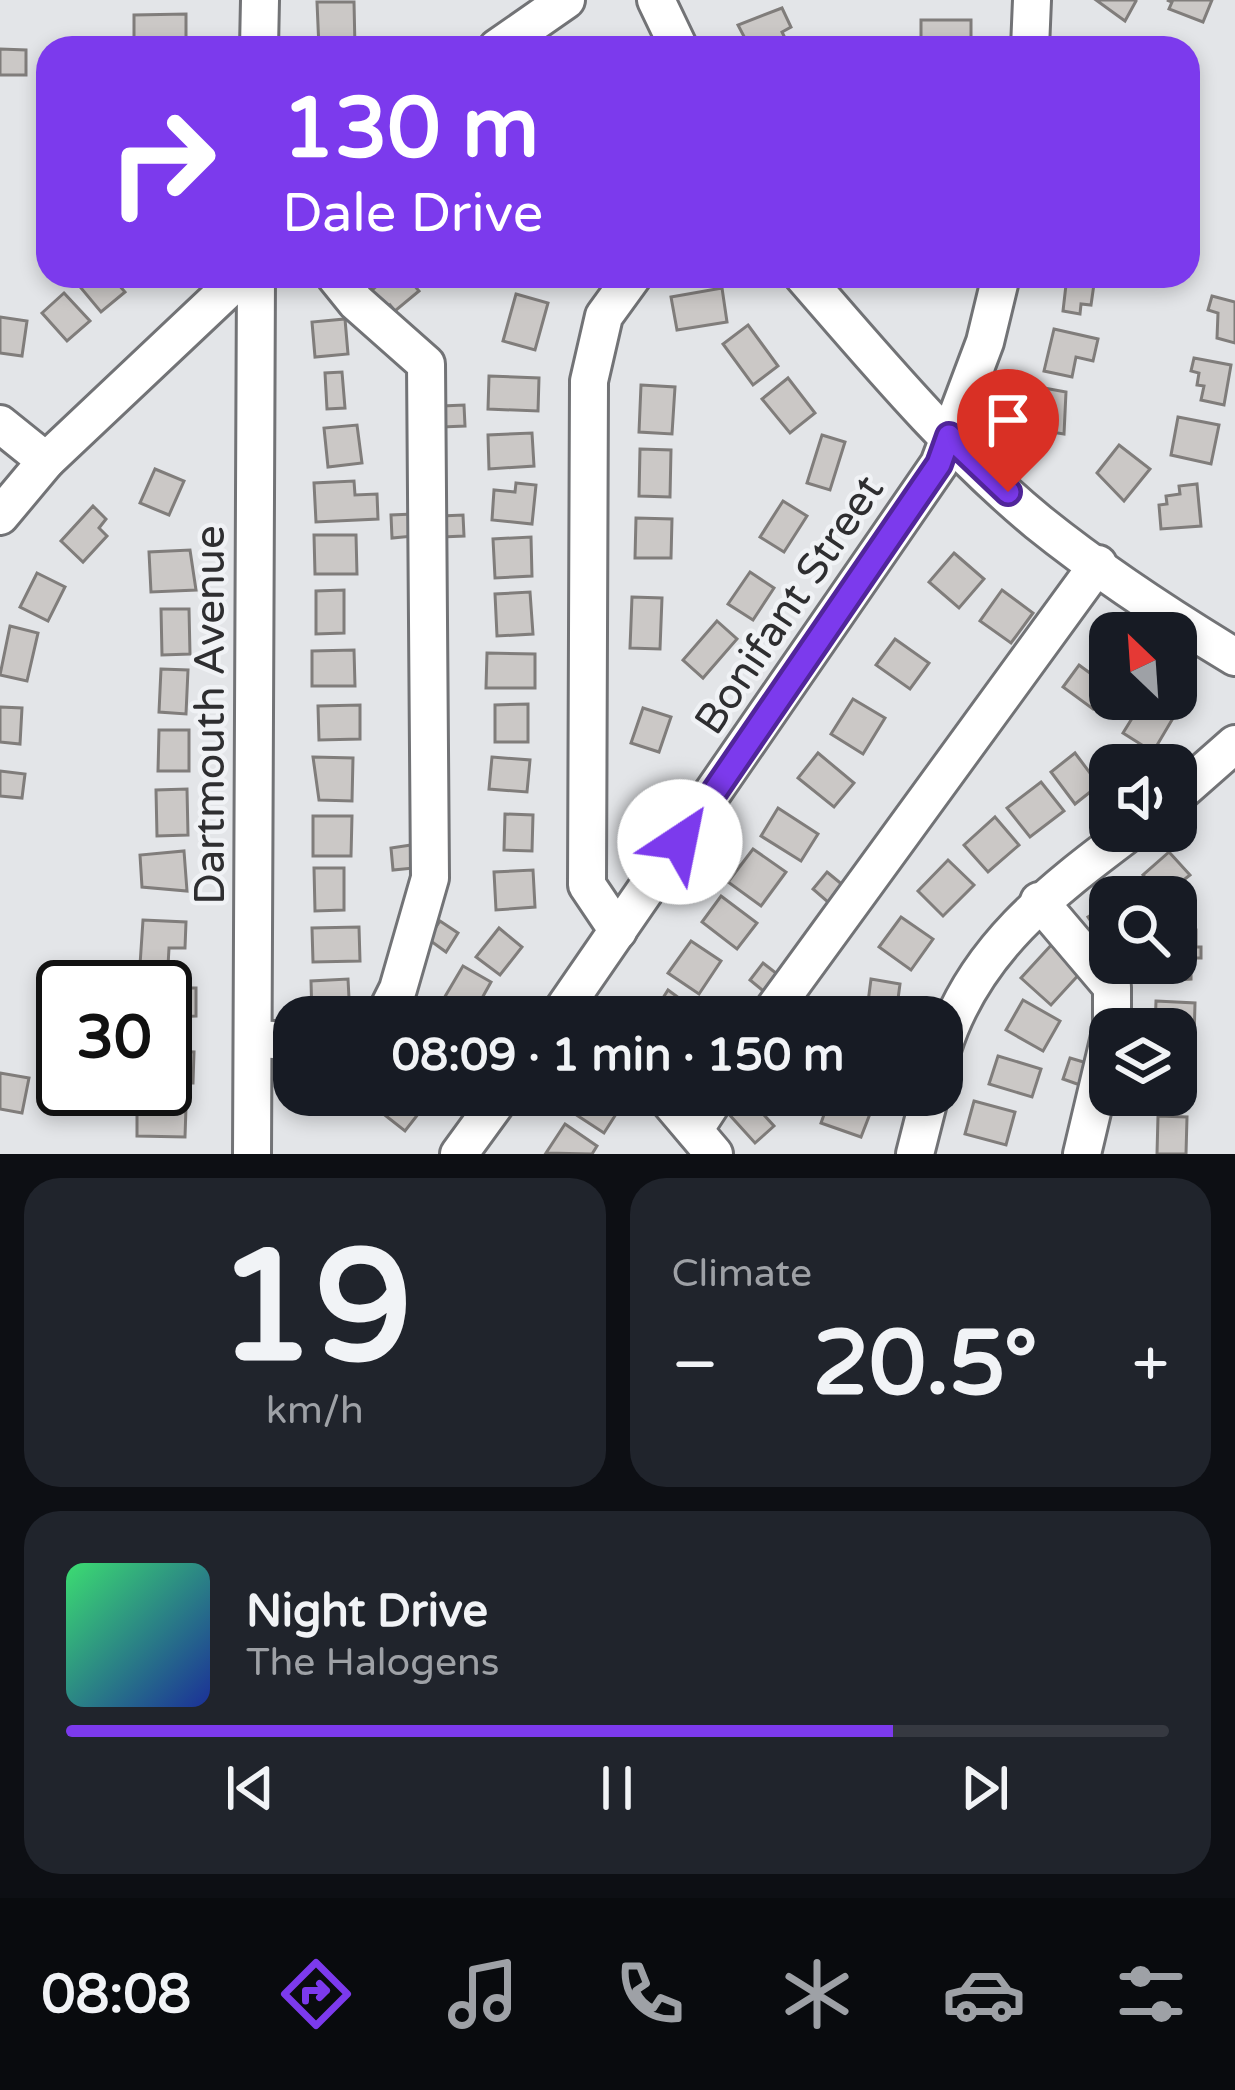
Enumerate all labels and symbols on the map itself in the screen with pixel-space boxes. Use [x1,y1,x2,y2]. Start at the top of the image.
pin [957,369,1059,492]
street label: Bonifant Street [684,466,895,744]
street label: Dartmouth Avenue [185,525,236,905]
north arrow [1089,612,1197,720]
position arrow [617,779,743,905]
speed limit sign: 30 [36,960,192,1116]

